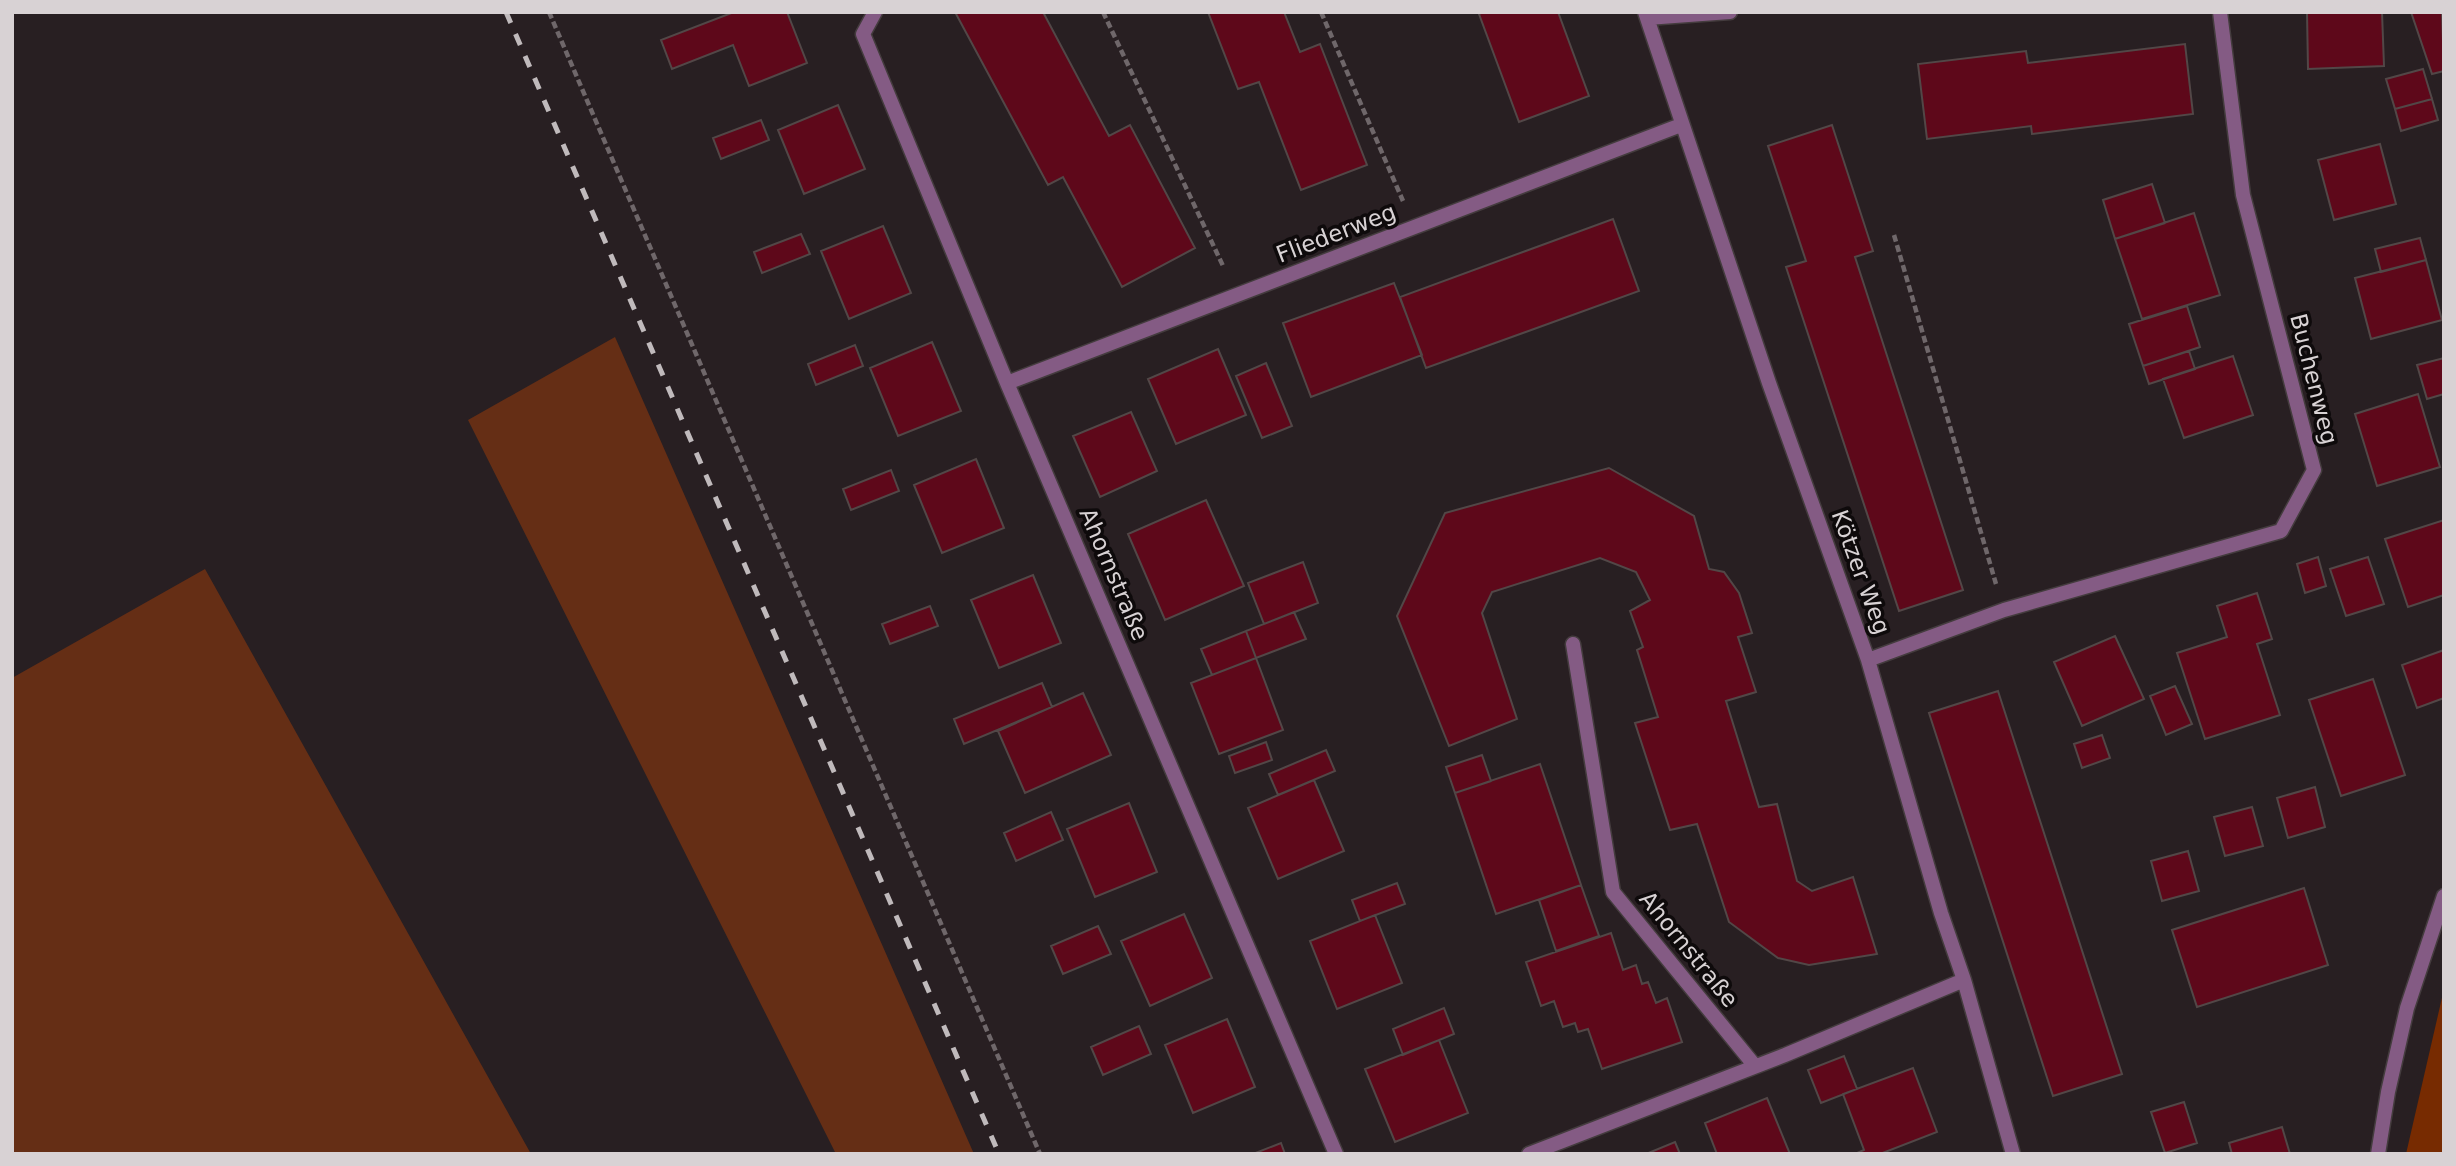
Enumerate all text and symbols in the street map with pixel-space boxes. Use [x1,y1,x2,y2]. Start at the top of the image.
street label: Fliederweg [1273,198,1399,268]
street label: Buchenweg [2285,311,2343,447]
street label: Ahornstraße [1074,504,1154,644]
street label: Kötzer Weg [1827,506,1895,638]
street label: Ahornstraße [1634,886,1744,1012]

